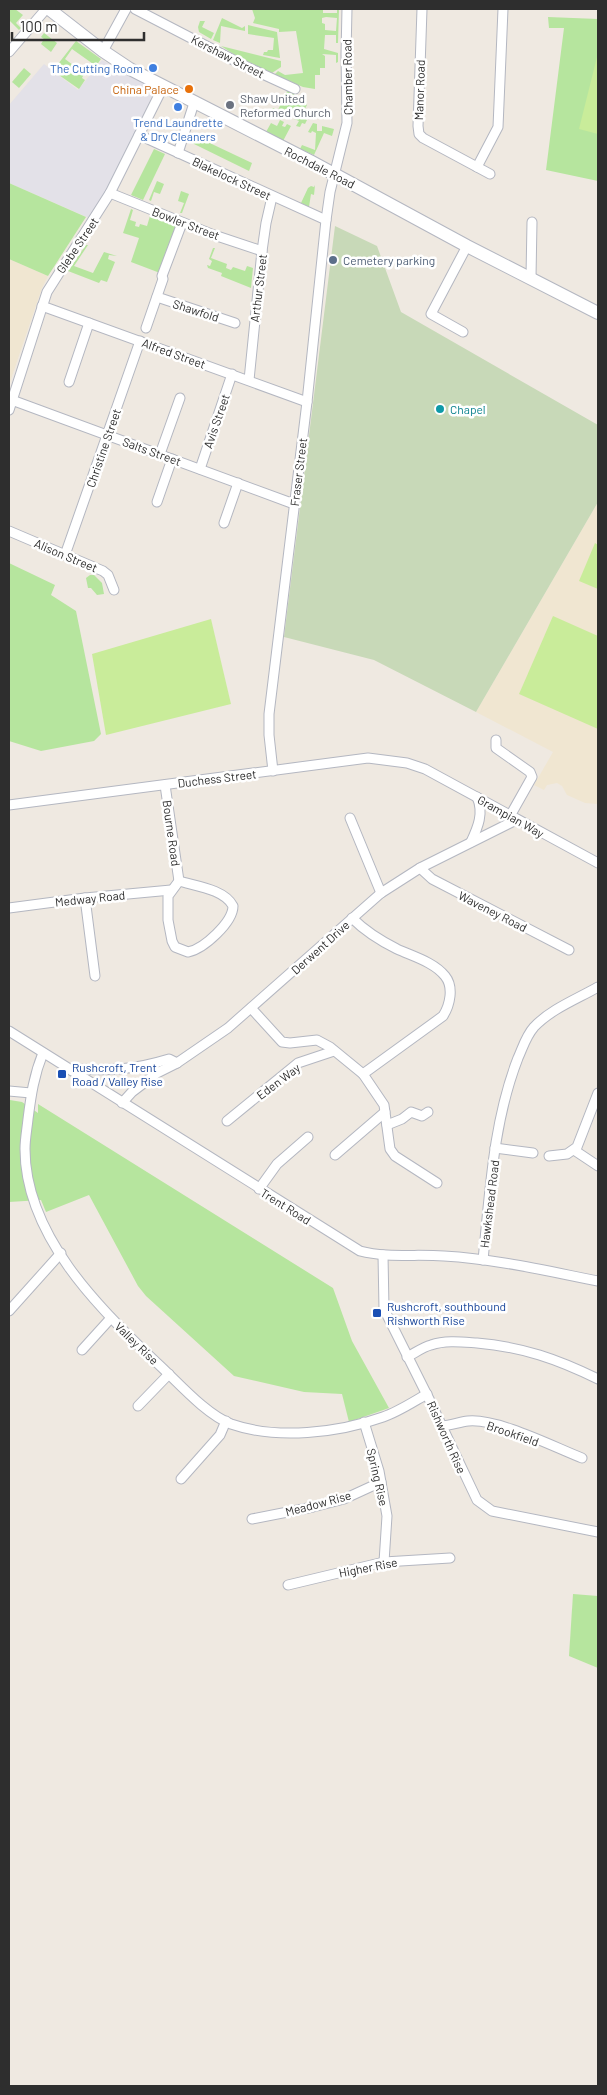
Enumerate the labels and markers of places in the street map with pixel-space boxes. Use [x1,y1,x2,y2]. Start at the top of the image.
place label: The Cutting Room [50,61,143,75]
marker: The Cutting Room [147,62,159,74]
place label: China Palace [112,82,179,96]
marker: China Palace [183,83,195,95]
place label: Shaw United Reformed Church [240,91,331,119]
marker: Shaw United Reformed Church [224,99,236,111]
marker: Trend Laundrette & Dry Cleaners [172,101,184,113]
place label: Trend Laundrette & Dry Cleaners [133,115,223,143]
place label: Cemetery parking [343,253,435,267]
marker: Cemetery parking [327,254,339,266]
place label: Chapel [450,402,486,416]
marker: Chapel [434,403,446,415]
place label: Rushcroft, Trent Road / Valley Rise [72,1060,163,1088]
marker: Rushcroft, Trent Road / Valley Rise [56,1068,68,1080]
place label: Rushcroft, southbound Rishworth Rise [387,1299,506,1327]
marker: Rushcroft, southbound Rishworth Rise [371,1307,383,1319]

